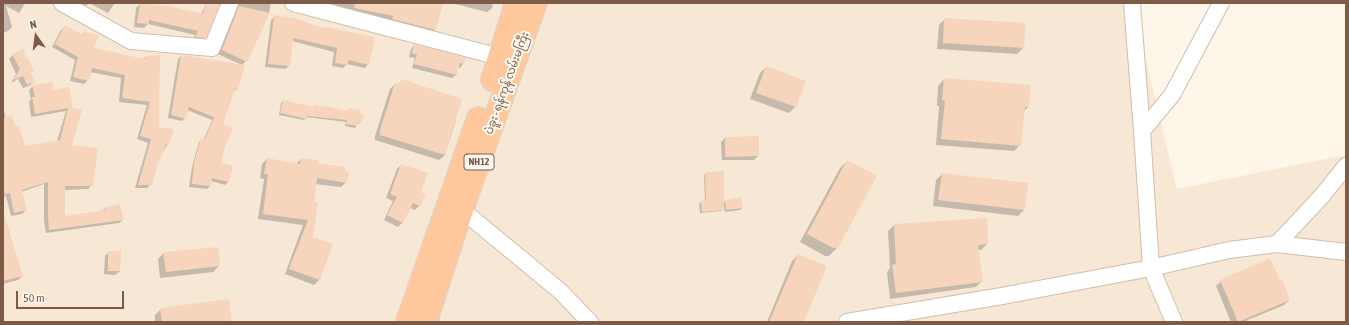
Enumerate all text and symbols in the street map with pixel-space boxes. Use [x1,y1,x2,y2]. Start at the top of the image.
north arrow [16,16,56,56]
text: N [28,18,38,31]
street label: ပဲခူး - ရန်ကုန် လမ်းမကြီး [482,30,532,136]
road number: NH12 [464,154,494,170]
scale bar [18,283,126,309]
text: 50 m [23,291,45,305]

